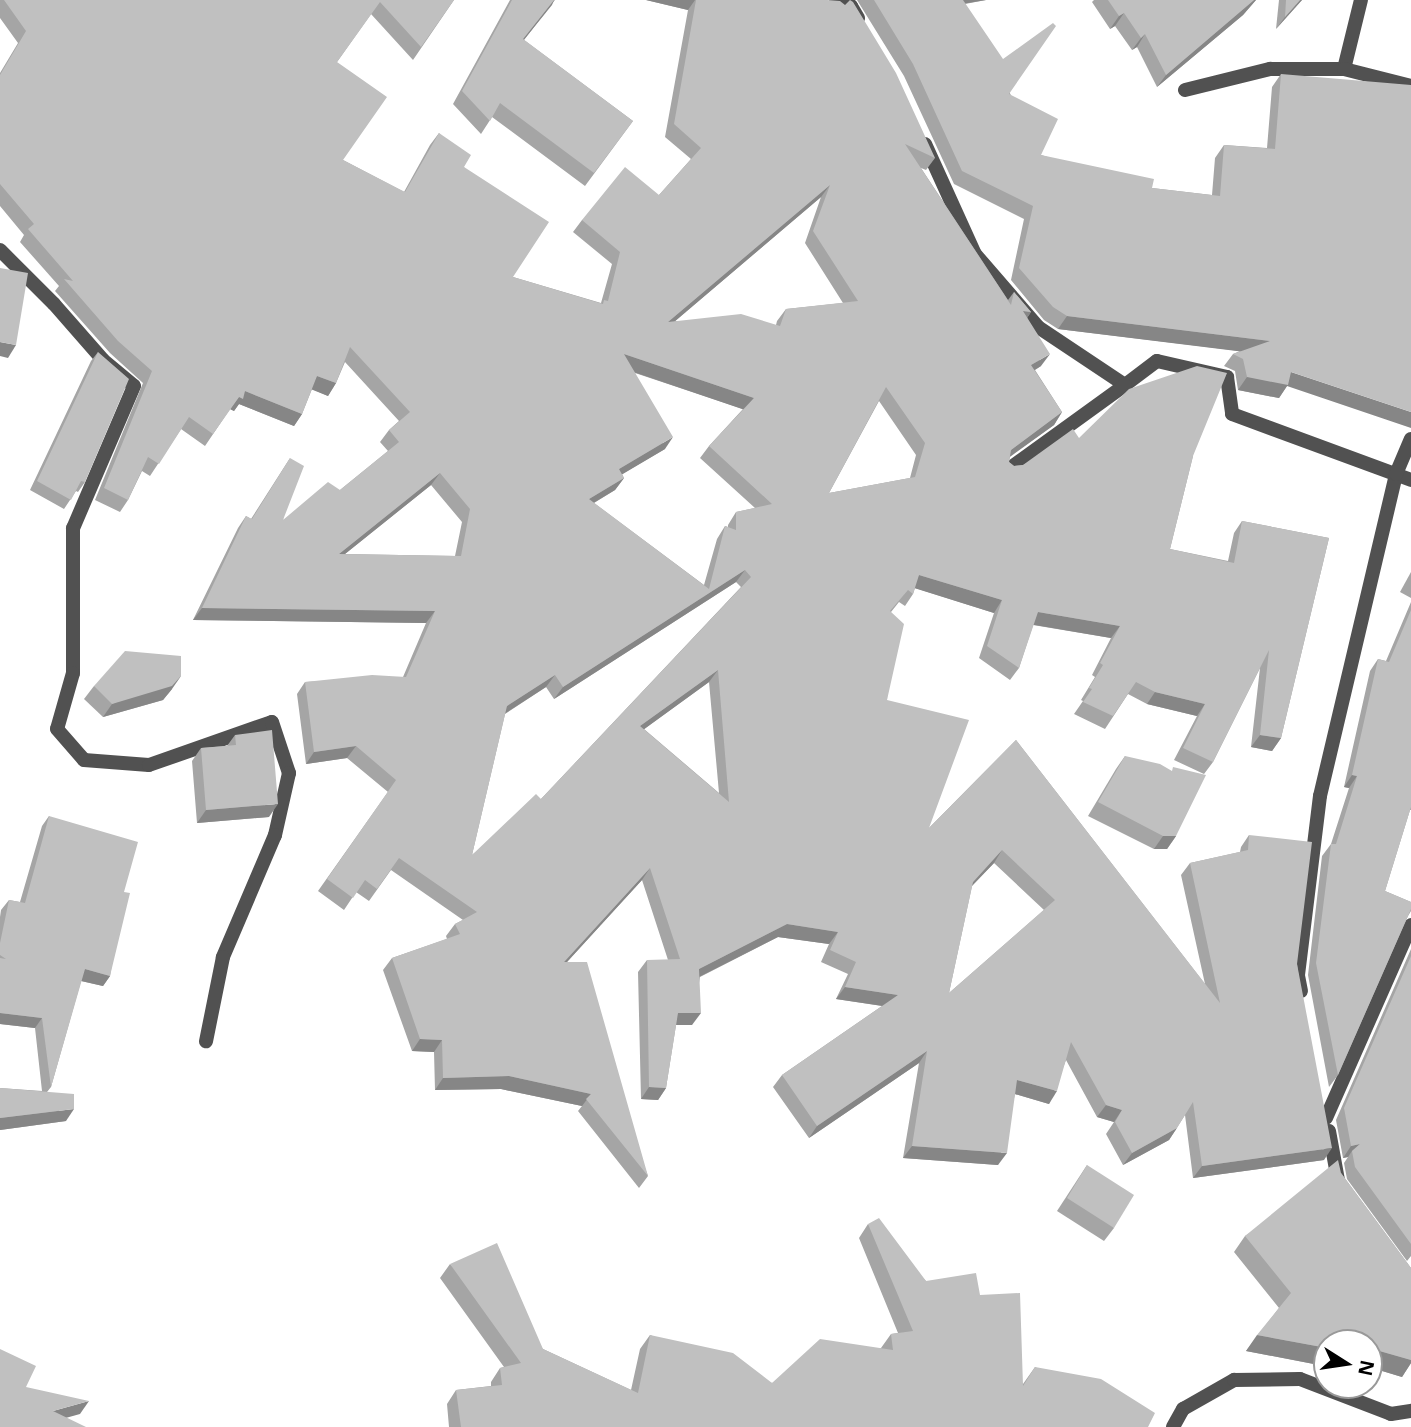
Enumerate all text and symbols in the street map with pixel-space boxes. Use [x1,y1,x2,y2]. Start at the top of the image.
north arrow [1313,1329,1383,1399]
text: N [1352,1358,1381,1378]

